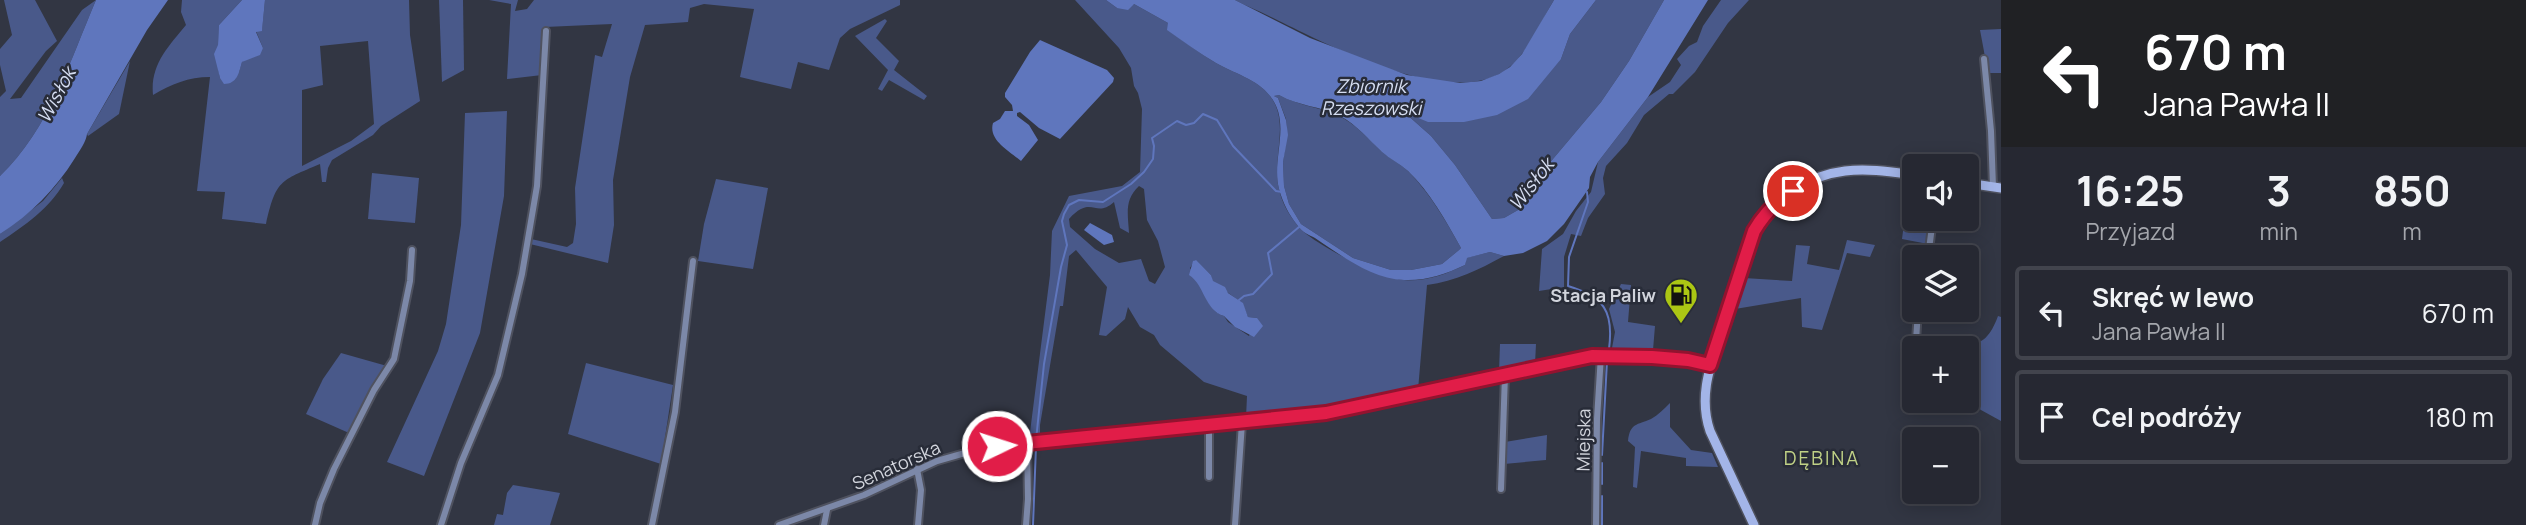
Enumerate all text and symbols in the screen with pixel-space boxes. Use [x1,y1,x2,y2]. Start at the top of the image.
text: 670 m [2144,18,2287,85]
icon: left [2029,28,2120,119]
water label: Wisłok [31,60,83,127]
water label: Zbiornik Rzeszowski [1321,73,1424,121]
text: Jana Pawła II [2144,82,2330,126]
water label: Wisłok [1503,151,1561,215]
map controls [1902,154,1979,504]
button: sound [1902,154,1979,231]
pin [1763,161,1823,221]
text: 16:25 [2076,161,2185,219]
text: 3 [2267,161,2291,219]
text: 850 [2373,161,2451,219]
icon: arrive [1774,172,1812,210]
text: Przyjazd [2085,215,2175,247]
text: min [2259,215,2298,247]
text: m [2402,215,2422,247]
button: layers [1902,245,1979,322]
fuel station icon: Stacja Paliw [1662,276,1700,325]
text: Skręć w lewo [2092,279,2254,315]
place label: Stacja Paliw [1550,283,1657,307]
icon: left [2033,294,2071,332]
text: 670 m [2422,295,2494,331]
text: Jana Pawła II [2092,315,2226,347]
button: + [1902,336,1979,413]
icon: arrive [2033,398,2071,436]
text: Cel podróży [2092,399,2241,435]
text: 180 m [2426,399,2494,435]
street label: Miejska [1570,408,1596,472]
position arrow [960,409,1034,483]
button: − [1902,427,1979,504]
street label: Senatorska [848,435,944,495]
district label: DĘBINA [1784,445,1860,471]

